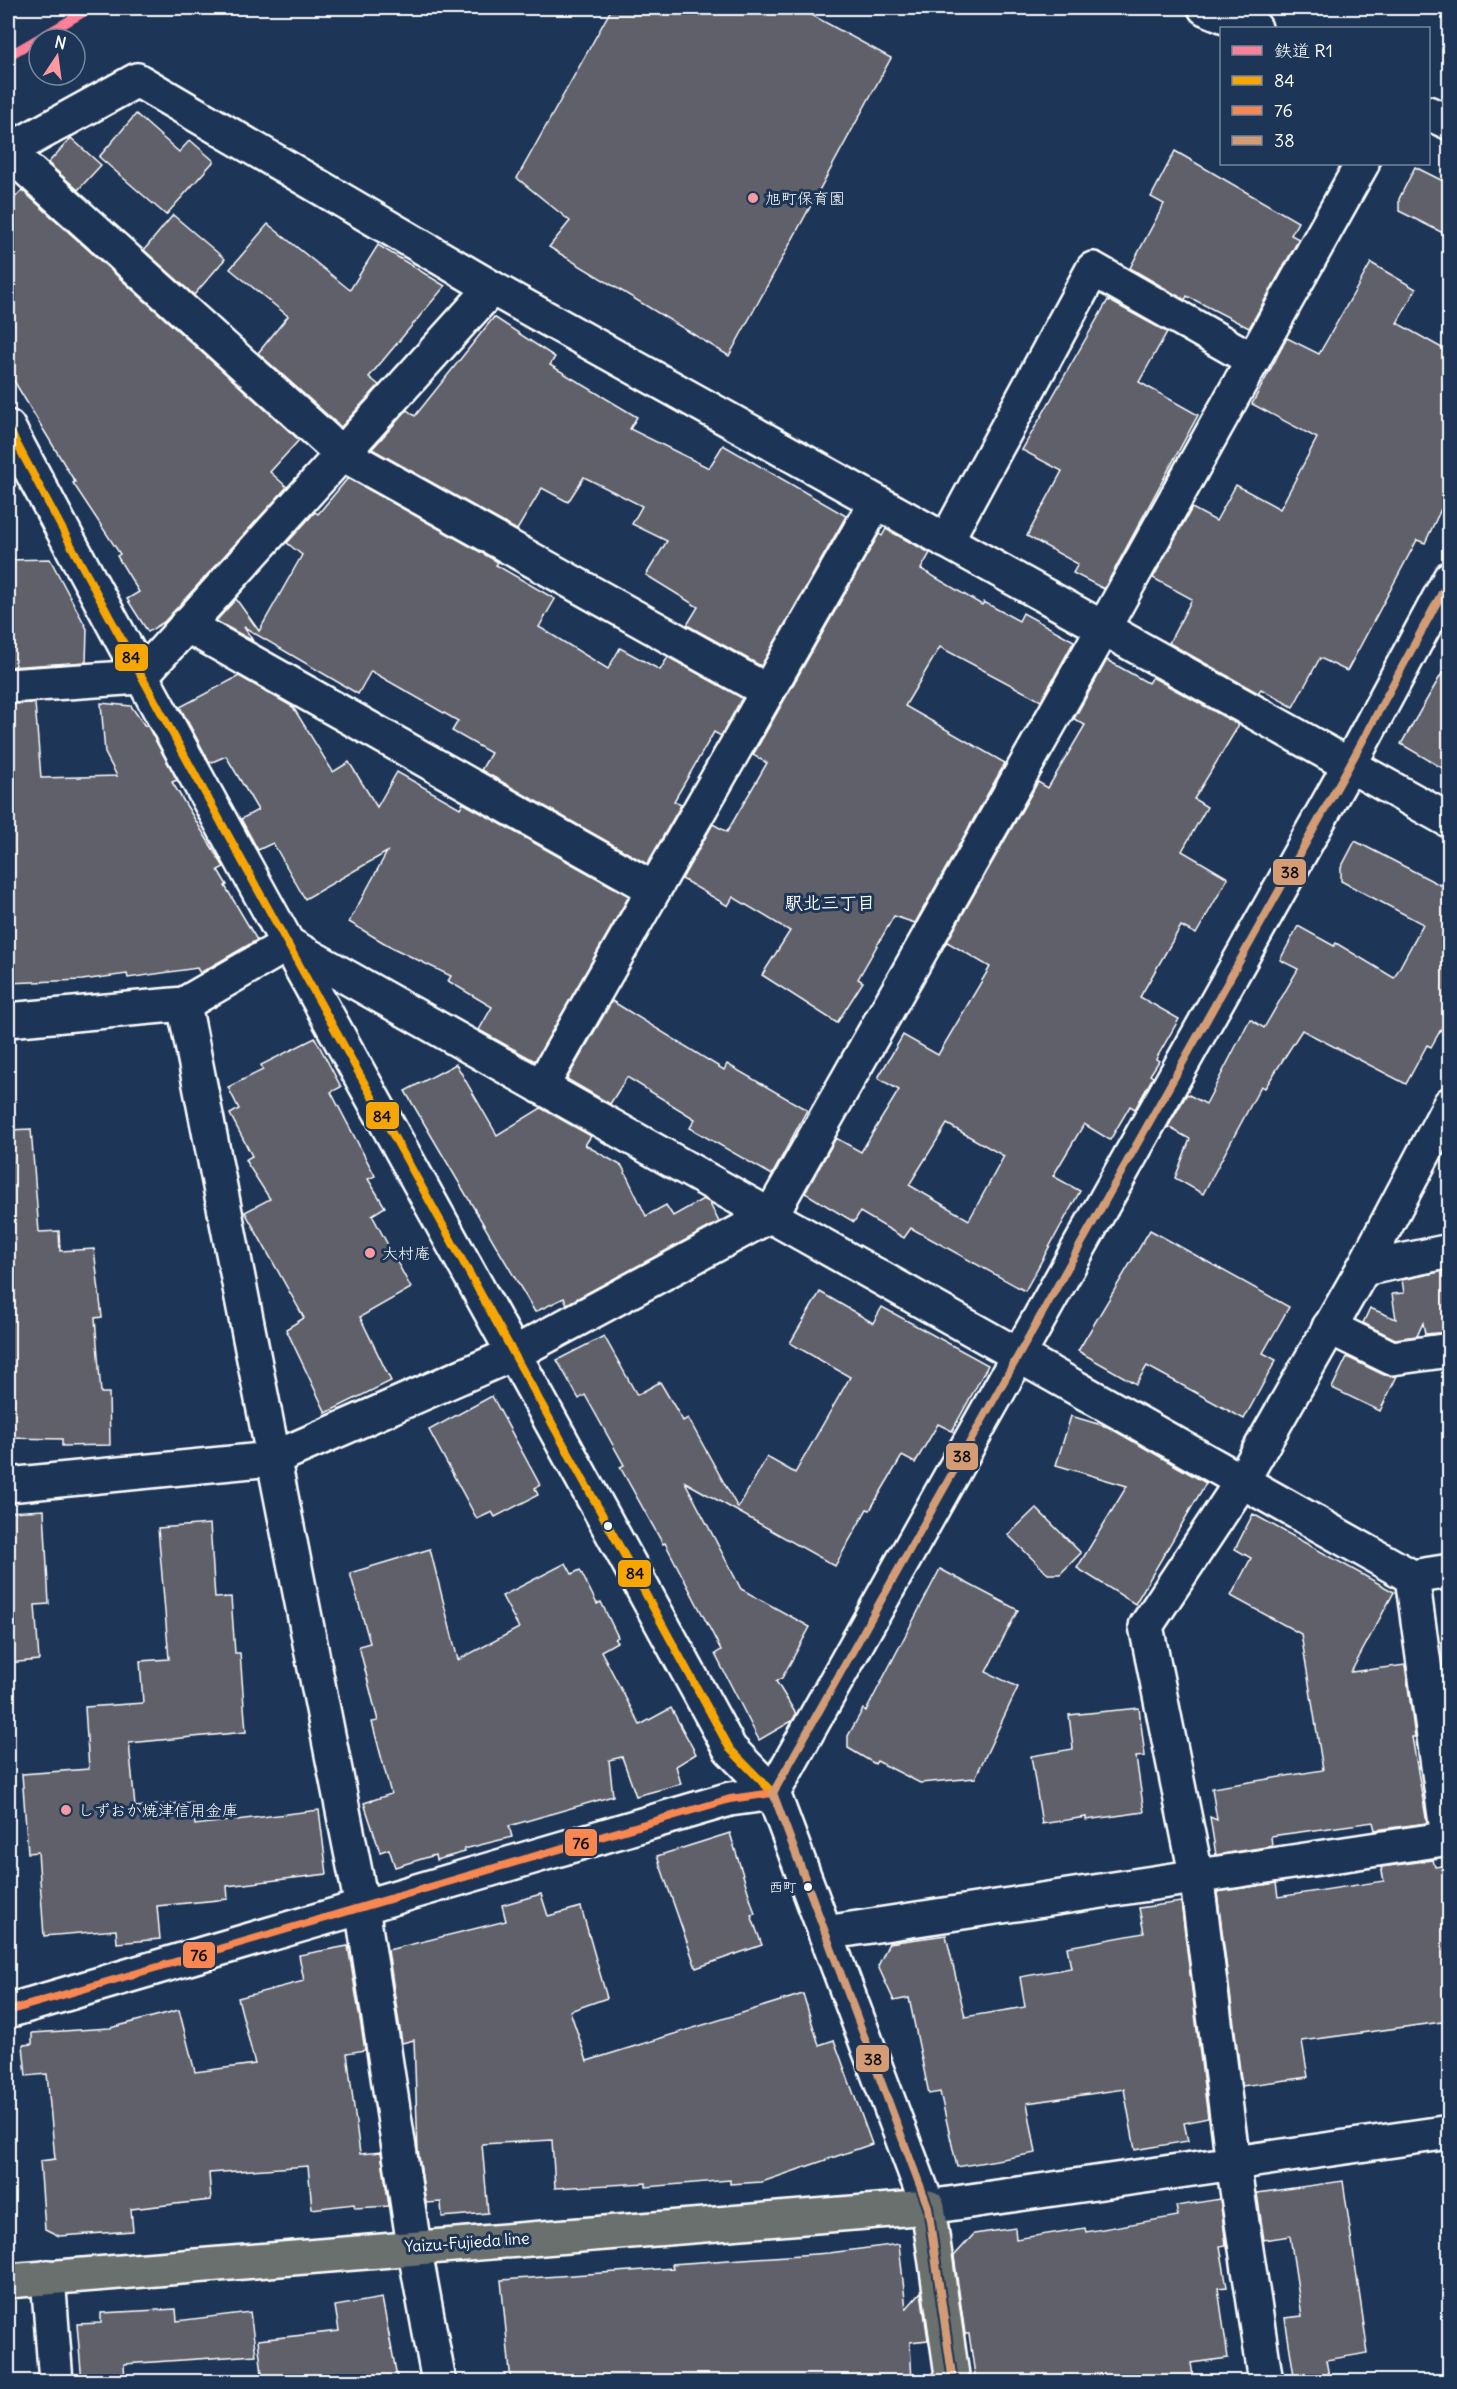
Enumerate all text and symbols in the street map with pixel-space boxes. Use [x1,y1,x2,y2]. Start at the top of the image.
north arrow [27,27,87,87]
legend [1220,27,1430,165]
text: N [53,31,68,53]
text: 鉄道 R1 [1274,39,1333,62]
text: 84 [1274,69,1295,92]
text: 76 [1274,99,1293,122]
text: 38 [1274,129,1295,152]
place label: 旭町保育園 [765,188,845,208]
marker: 旭町保育園 [746,191,760,205]
line badge: 84 [114,643,149,672]
text: 84 [122,647,140,667]
line badge: 38 [1272,858,1307,886]
text: 38 [1281,862,1299,882]
district label: 駅北三丁目 [785,891,875,914]
line badge: 84 [365,1101,400,1130]
text: 84 [373,1106,391,1126]
place label: 大村庵 [382,1243,430,1263]
marker: 大村庵 [363,1246,377,1260]
line badge: 38 [945,1442,979,1471]
text: 38 [953,1446,971,1466]
unlabelled marker [602,1520,614,1532]
line badge: 84 [617,1559,652,1588]
text: 84 [626,1563,644,1583]
place label: しずおか焼津信用金庫 [78,1800,238,1820]
marker: しずおか焼津信用金庫 [59,1803,73,1817]
line badge: 76 [564,1828,598,1857]
text: 76 [573,1833,589,1853]
place label: 西町 [769,1878,797,1896]
marker: 西町 [802,1881,814,1893]
line badge: 76 [182,1941,216,1969]
text: 76 [191,1945,207,1965]
line badge: 38 [855,2044,890,2073]
text: 38 [864,2049,882,2069]
street label: Yaizu-Fujieda line [404,2228,530,2256]

